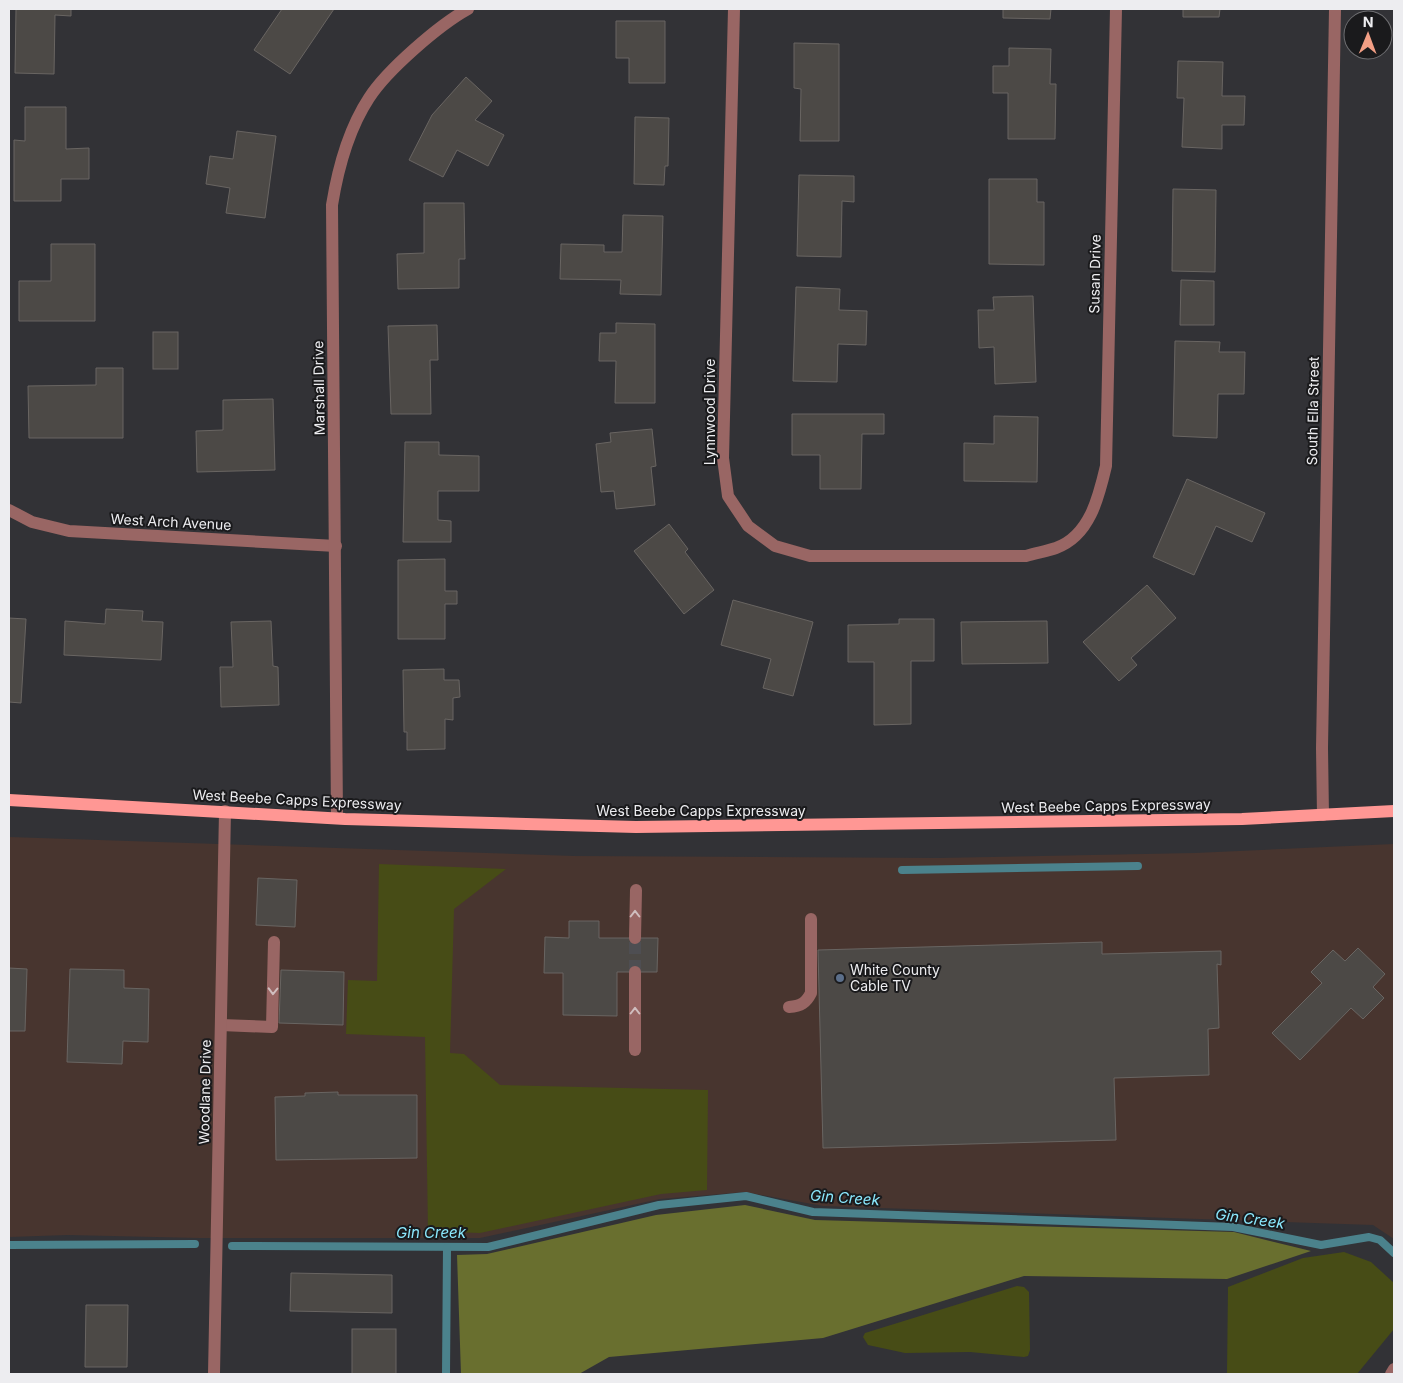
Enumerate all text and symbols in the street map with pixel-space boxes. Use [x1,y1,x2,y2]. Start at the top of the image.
north arrow [1343,10,1393,60]
text: N [1363,13,1374,30]
street label: Susan Drive [1085,234,1104,314]
street label: Marshall Drive [309,340,328,436]
street label: South Ella Street [1303,356,1322,466]
street label: Lynnwood Drive [701,359,718,465]
street label: West Arch Avenue [110,510,232,533]
street label: West Beebe Capps Expressway [192,786,402,813]
street label: West Beebe Capps Expressway [1001,795,1211,816]
street label: West Beebe Capps Expressway [596,802,806,819]
one-way arrow [630,910,640,918]
place label: White County Cable TV [850,961,940,994]
marker: White County Cable TV [834,972,846,984]
one-way arrow [268,988,278,995]
one-way arrow [630,1007,640,1014]
street label: Woodlane Drive [195,1039,214,1145]
water label: Gin Creek [810,1186,881,1209]
water label: Gin Creek [1214,1204,1287,1233]
water label: Gin Creek [396,1223,467,1242]

